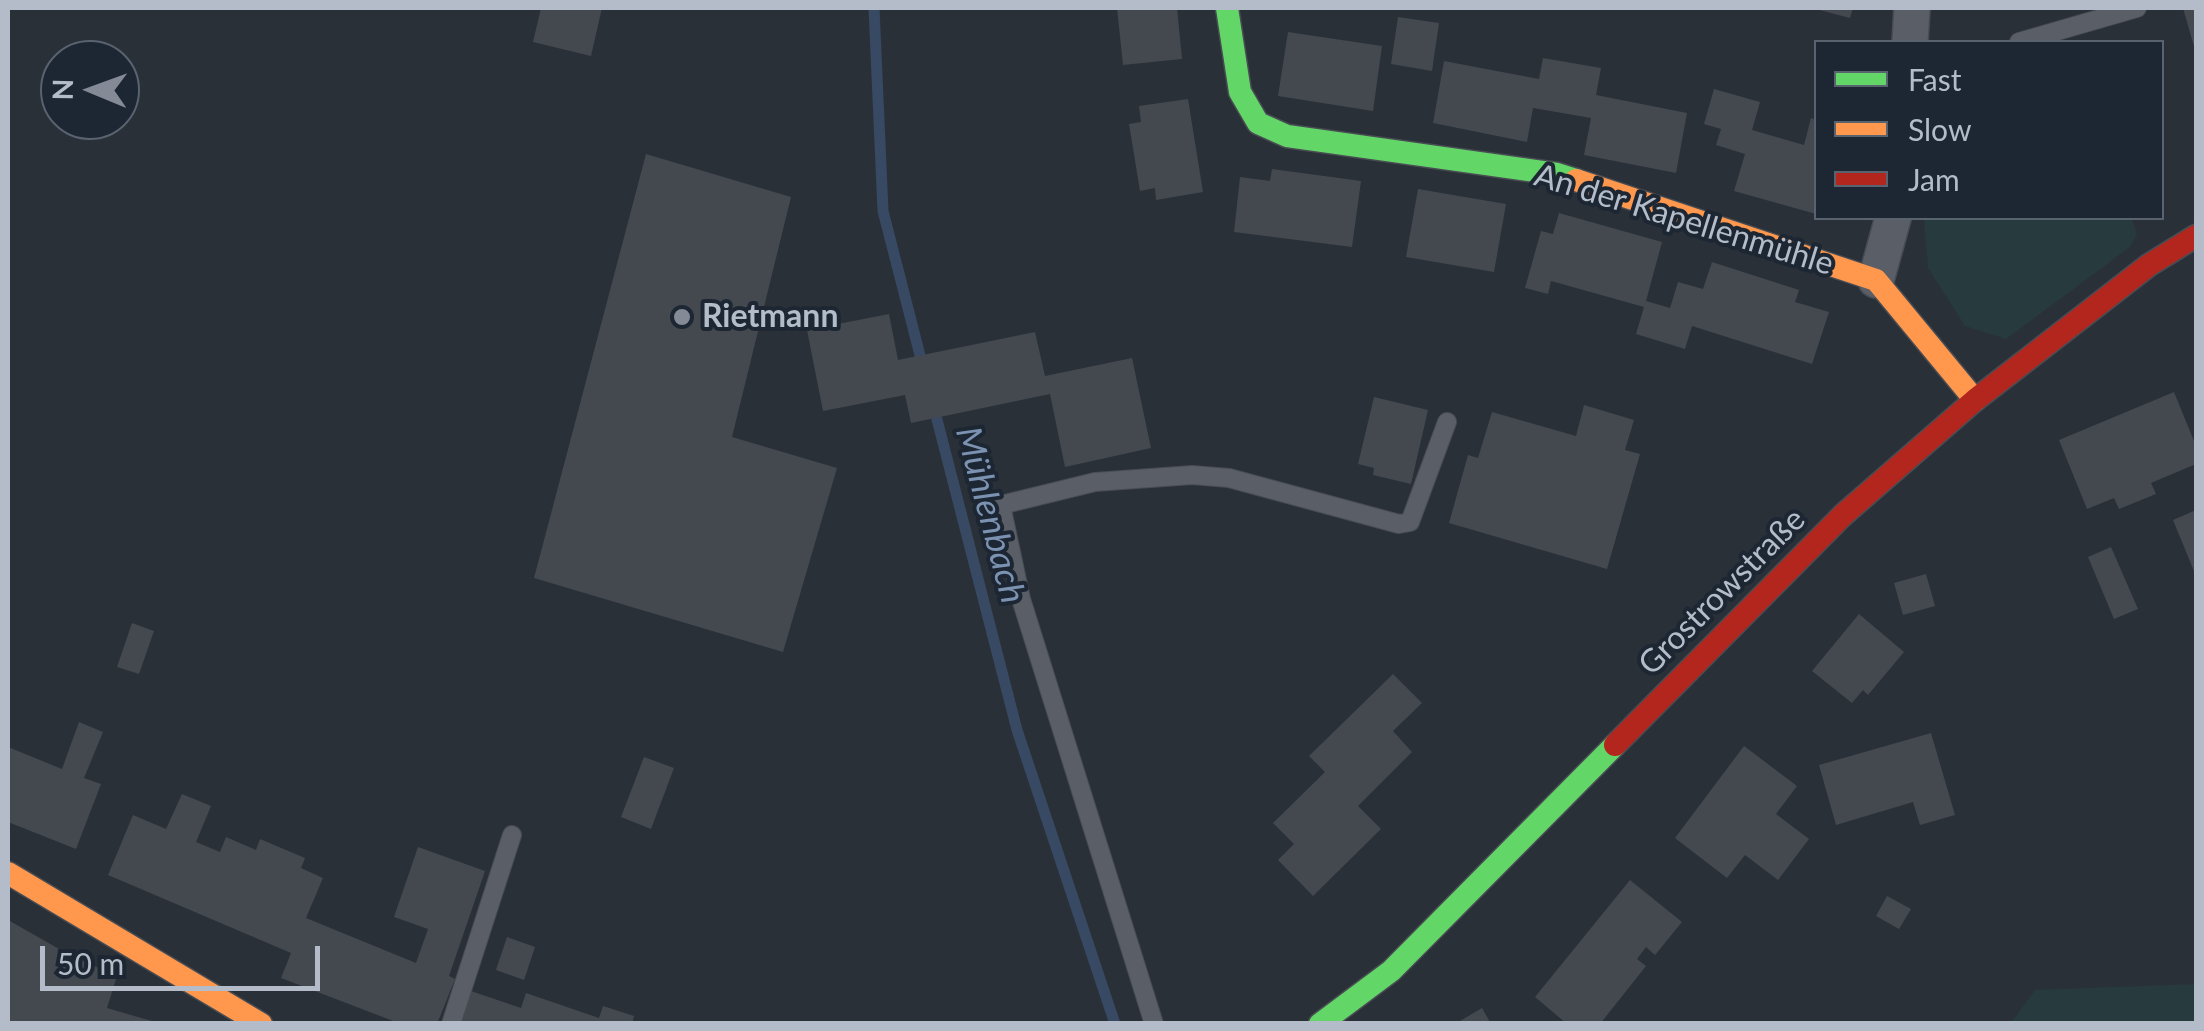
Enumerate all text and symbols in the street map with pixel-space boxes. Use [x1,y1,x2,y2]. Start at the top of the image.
north arrow [40,40,140,140]
legend [1814,40,2164,220]
text: Fast [1908,61,1962,97]
text: N [45,78,79,101]
text: Slow [1908,111,1971,147]
street label: An der Kapellenmühle [1530,156,1838,284]
text: Jam [1908,161,1960,197]
place label: Rietmann [702,298,838,336]
marker: Rietmann [671,306,693,328]
water label: Mühlenbach [946,422,1034,608]
street label: Grostrowstraße [1631,501,1813,683]
scale bar [45,926,325,988]
text: 50 m [57,945,124,981]

